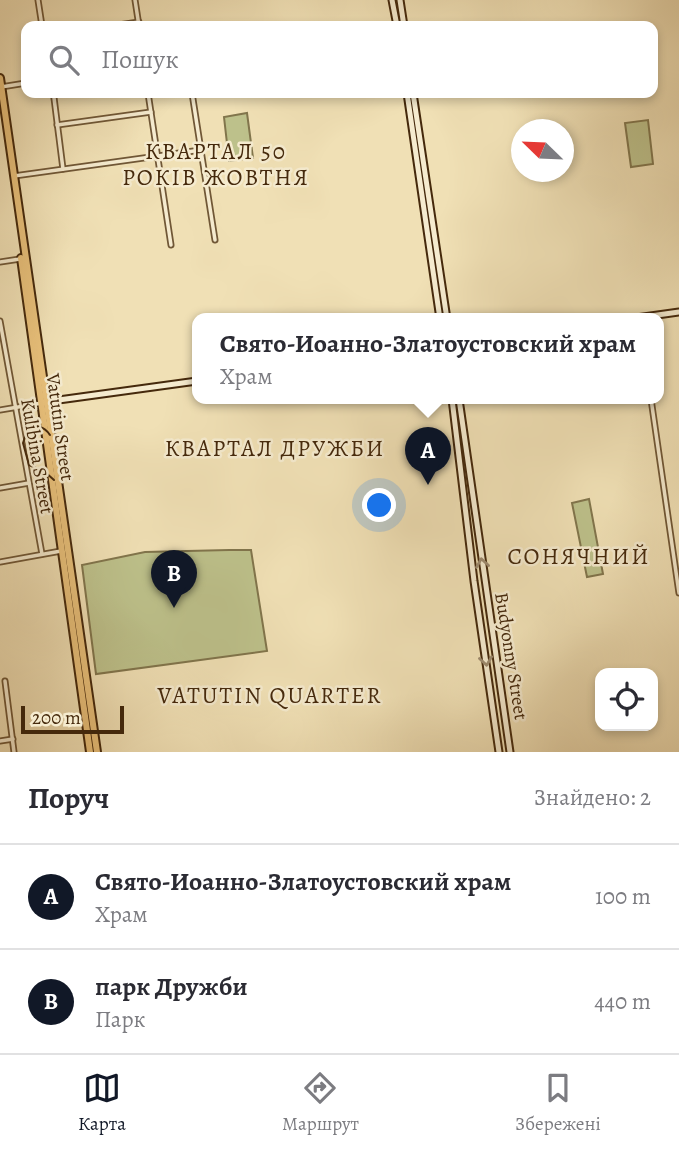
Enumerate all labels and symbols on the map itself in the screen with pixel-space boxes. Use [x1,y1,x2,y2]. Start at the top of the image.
north arrow [511,119,574,182]
district label: КВАРТАЛ 50 РОКІВ ЖОВТНЯ [122,136,310,193]
street label: Vatutin Street [39,371,80,482]
street label: Kulibina Street [14,397,60,516]
pin: A [405,427,451,485]
district label: КВАРТАЛ ДРУЖБИ [165,433,385,464]
your location [362,488,396,522]
district label: СОНЯЧНИЙ [507,541,651,572]
pin: B [151,550,197,608]
one-way arrow [475,557,490,569]
street label: Budyonny Street [488,590,534,722]
one-way arrow [478,655,493,667]
district label: VATUTIN QUARTER [156,680,383,711]
scale bar [21,703,124,735]

